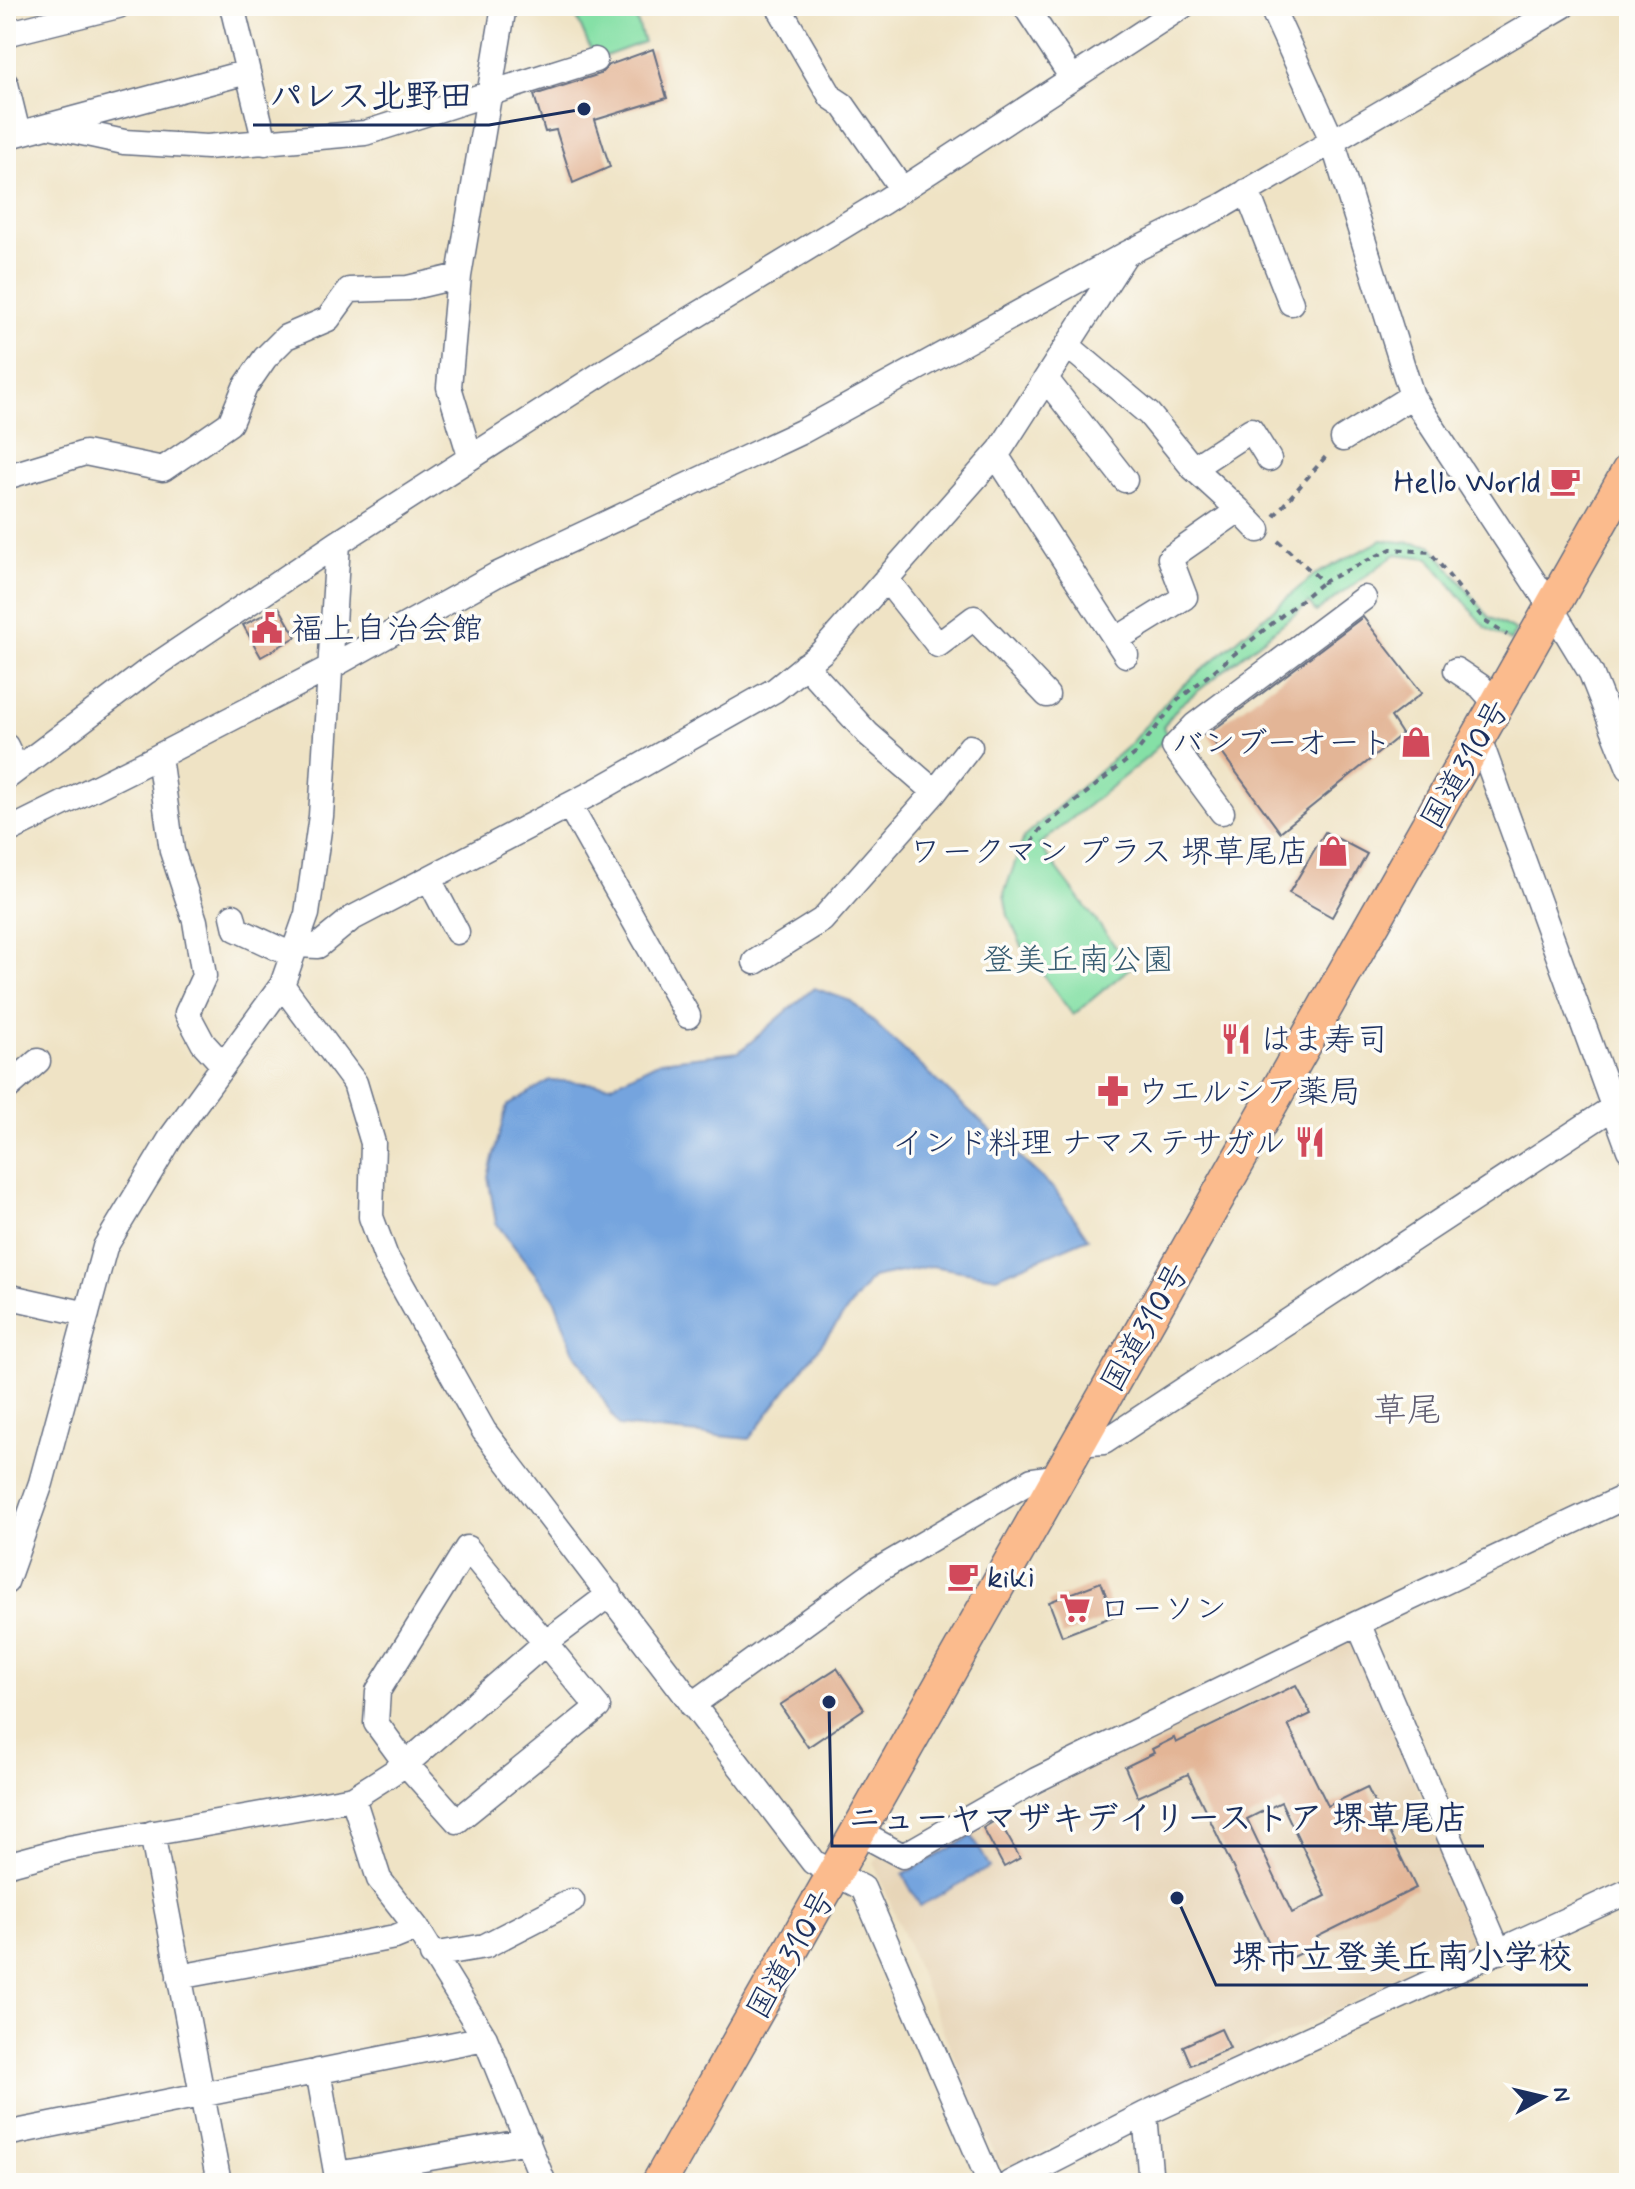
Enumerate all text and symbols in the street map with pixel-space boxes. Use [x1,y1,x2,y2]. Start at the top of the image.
callout: パレス北野田 [253,67,489,125]
text: パレス北野田 [269,75,473,120]
place label: Hello World [1393,462,1541,504]
cafe icon: Hello World [1548,464,1582,498]
place label: 福上自治会館 [291,609,483,651]
public building icon: 福上自治会館 [250,611,284,645]
street label: 国道310号 [1412,692,1520,838]
place label: バンブーオート [1172,723,1392,765]
shop icon: バンブーオート [1399,725,1433,759]
place label: ワークマン プラス 堺草尾店 [909,832,1309,874]
shop icon: ワークマン プラス 堺草尾店 [1316,834,1350,868]
park label: 登美丘南公園 [982,940,1174,982]
place label: はま寿司 [1260,1020,1388,1062]
restaurant icon: はま寿司 [1219,1022,1253,1056]
place label: ウエルシア薬局 [1137,1072,1361,1114]
pharmacy icon: ウエルシア薬局 [1096,1074,1130,1108]
place label: インド料理 ナマステサガル [892,1123,1286,1165]
restaurant icon: インド料理 ナマステサガル [1293,1125,1327,1159]
street label: 国道310号 [1092,1255,1200,1401]
district label: 草尾 [1373,1389,1441,1434]
place label: kiki [987,1557,1035,1599]
cafe icon: kiki [946,1559,980,1593]
place label: ローソン [1099,1589,1227,1631]
supermarket icon: ローソン [1058,1591,1092,1625]
callout: ニューヤマザキデイリーストア 堺草尾店 [832,1788,1484,1846]
text: ニューヤマザキデイリーストア 堺草尾店 [848,1797,1468,1842]
street label: 国道310号 [738,1882,846,2028]
callout: 堺市立登美丘南小学校 [1216,1927,1588,1985]
text: 堺市立登美丘南小学校 [1232,1936,1572,1981]
north arrow [1503,2057,1583,2137]
text: N [1546,2085,1576,2104]

